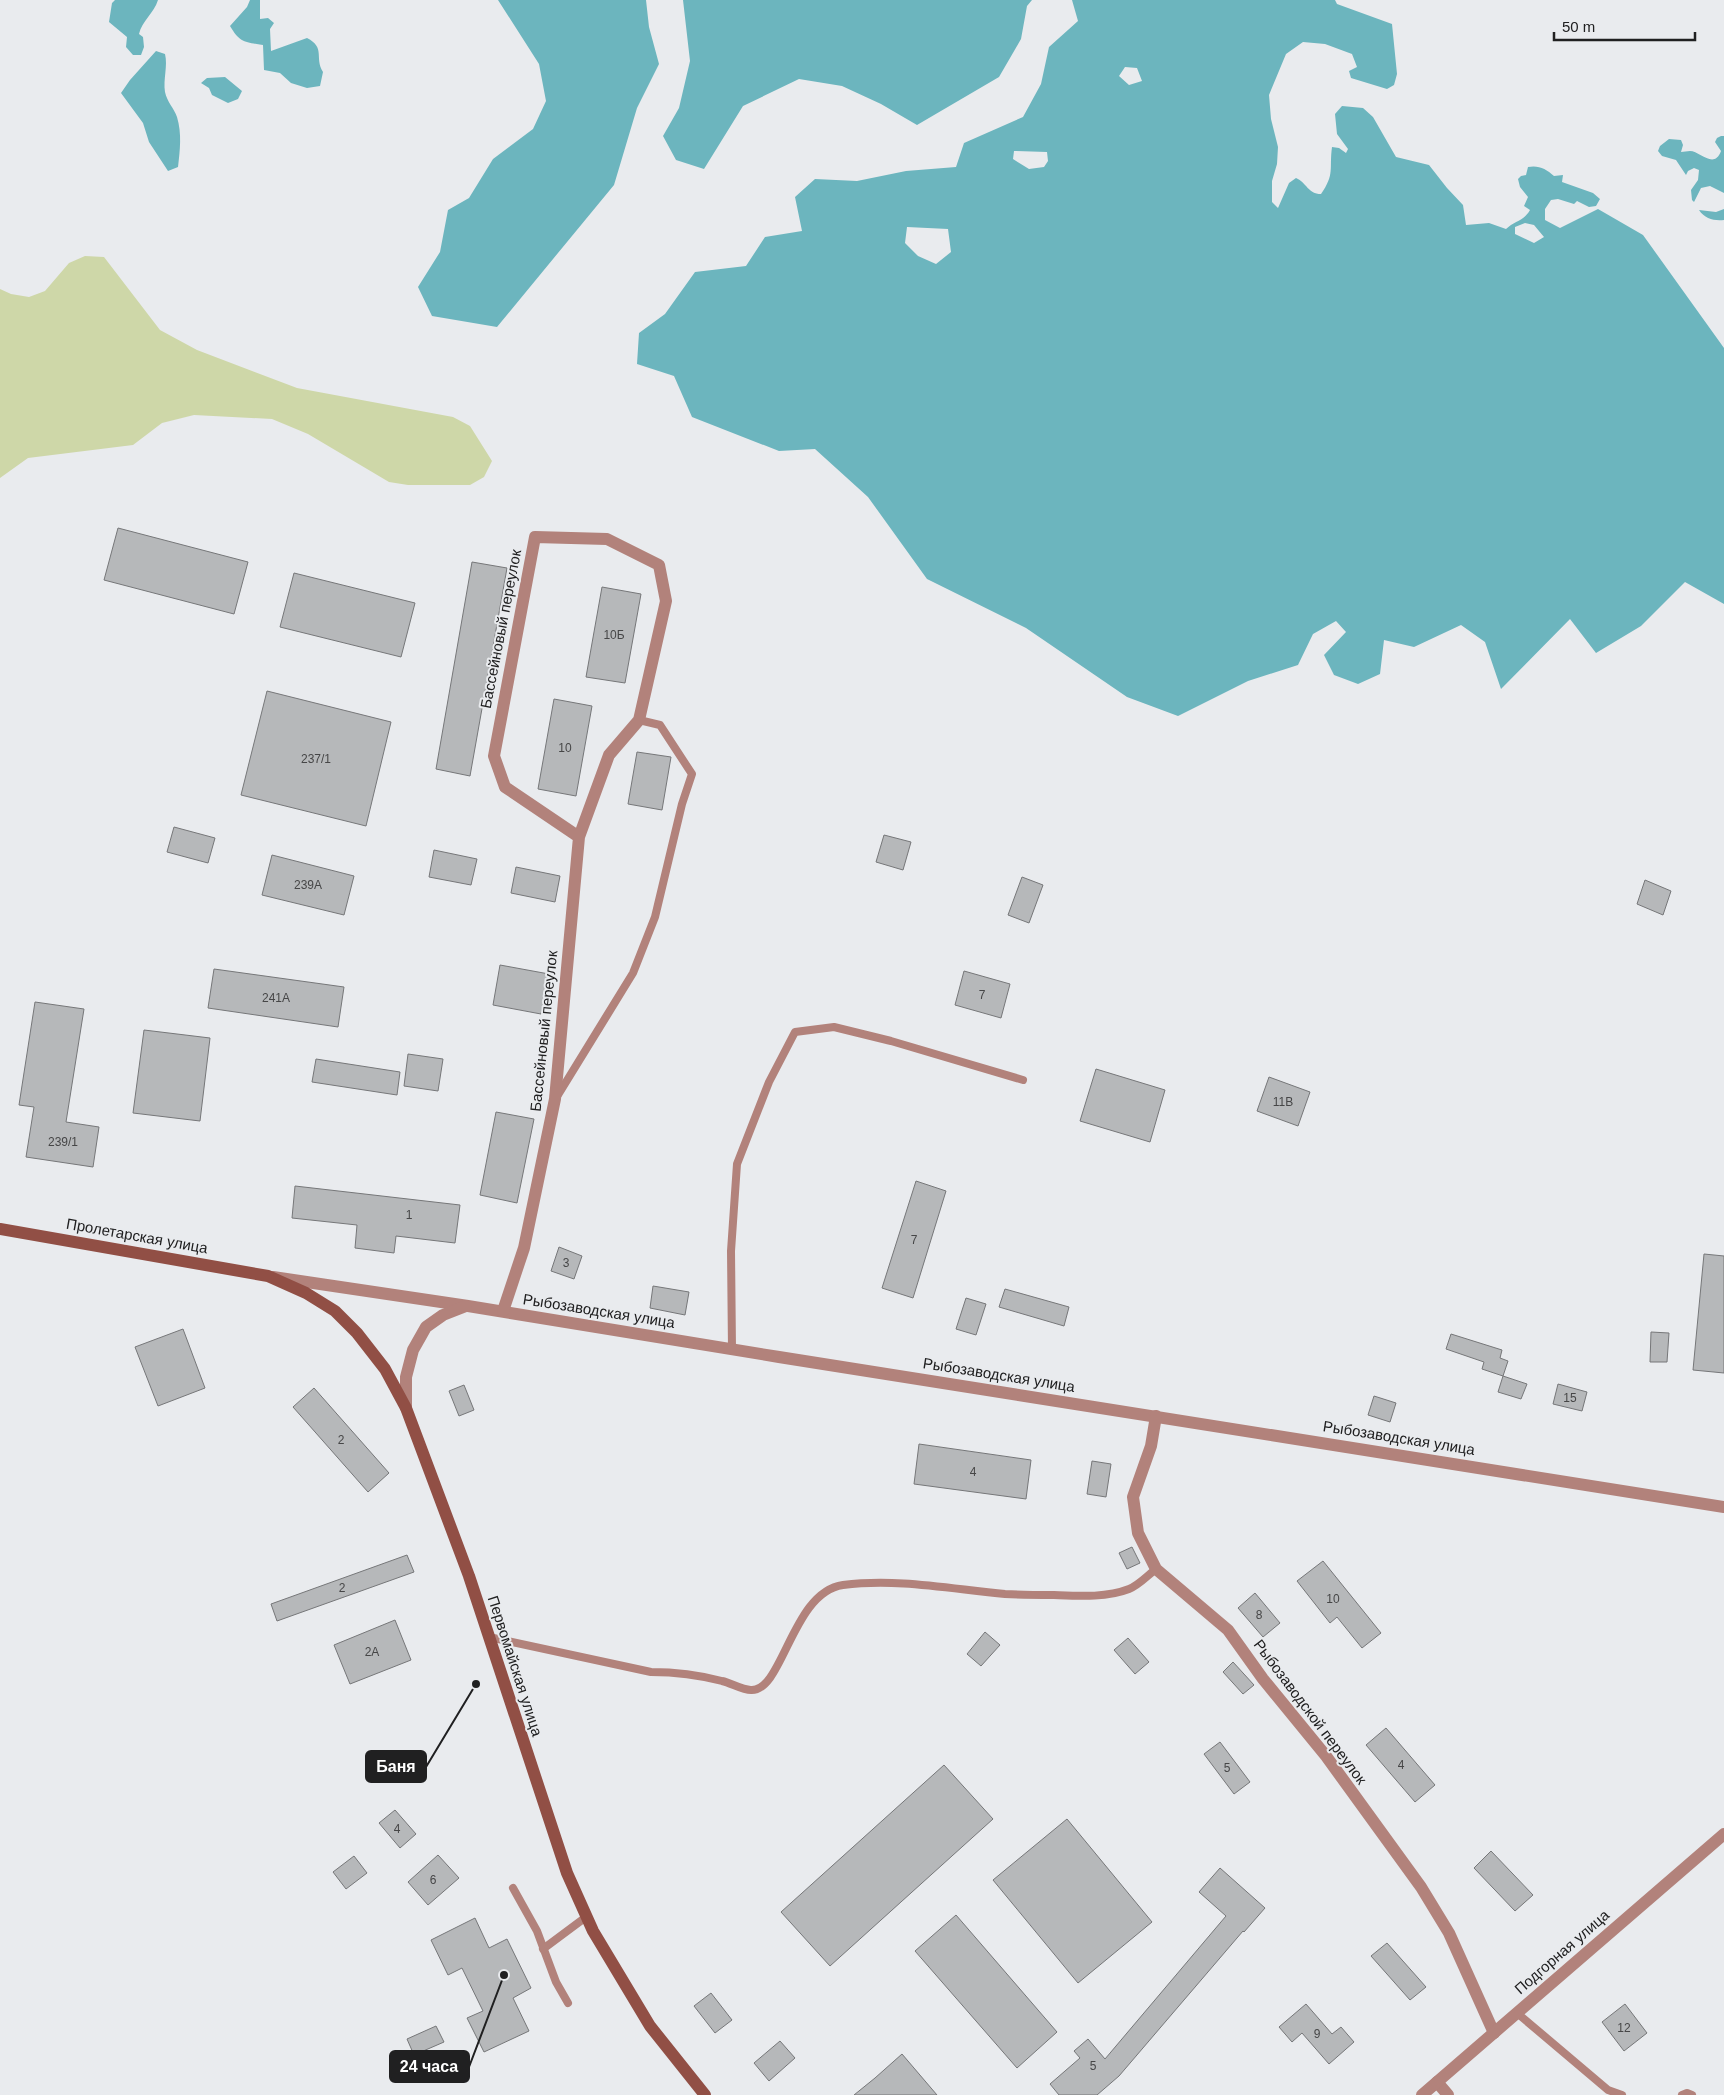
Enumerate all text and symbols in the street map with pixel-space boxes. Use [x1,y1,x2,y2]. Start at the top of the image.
scale bar [1554,10,1695,42]
text: 50 m [1562,18,1595,35]
street label: Бассейновый переулок [477,547,524,710]
house number: 10Б [603,628,625,642]
house number: 10 [558,741,572,755]
house number: 237/1 [301,752,331,766]
house number: 239A [294,878,322,892]
street label: Бассейновый переулок [527,949,560,1112]
house number: 7 [979,988,986,1002]
house number: 241А [262,991,290,1005]
house number: 11В [1273,1095,1293,1109]
house number: 239/1 [48,1135,78,1149]
house number: 1 [406,1208,413,1222]
street label: Пролетарская улица [65,1215,210,1256]
house number: 7 [911,1233,918,1247]
house number: 3 [563,1256,570,1270]
street label: Рыбозаводская улица [522,1290,677,1331]
street label: Рыбозаводская улица [922,1354,1077,1395]
house number: 15 [1563,1391,1577,1405]
street label: Рыбозаводская улица [1322,1417,1477,1458]
house number: 2 [338,1433,345,1447]
house number: 4 [970,1465,977,1479]
house number: 2 [339,1581,346,1595]
house number: 10 [1326,1592,1340,1606]
street label: Первомайская улица [485,1593,546,1739]
house number: 8 [1256,1608,1263,1622]
street label: Рыбозаводской переулок [1251,1636,1371,1788]
house number: 2А [365,1645,379,1659]
callout: Баня [366,1751,426,1782]
text: Баня [376,1758,416,1775]
house number: 4 [1398,1758,1405,1772]
house number: 5 [1224,1761,1231,1775]
house number: 4 [394,1822,401,1836]
house number: 6 [430,1873,437,1887]
street label: Подгорная улица [1511,1906,1613,1997]
house number: 12 [1617,2021,1631,2035]
house number: 9 [1314,2027,1321,2041]
callout: 24 часа [390,2051,469,2082]
text: 24 часа [400,2058,458,2075]
house number: 5 [1090,2059,1097,2073]

